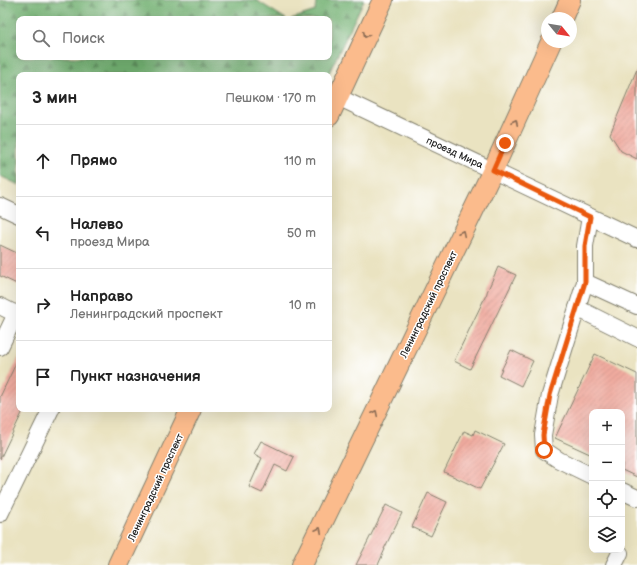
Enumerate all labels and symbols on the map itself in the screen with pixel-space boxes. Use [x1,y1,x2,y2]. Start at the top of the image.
north arrow [541,12,577,48]
one-way arrow [363,31,371,39]
one-way arrow [510,118,518,126]
route end [496,134,514,152]
street label: проезд Мира [424,135,485,171]
one-way arrow [457,229,465,237]
street label: Ленинградский проспект [397,249,460,361]
one-way arrow [371,409,378,417]
street label: Ленинградский проспект [125,431,186,544]
route start [535,441,553,459]
one-way arrow [314,527,322,534]

